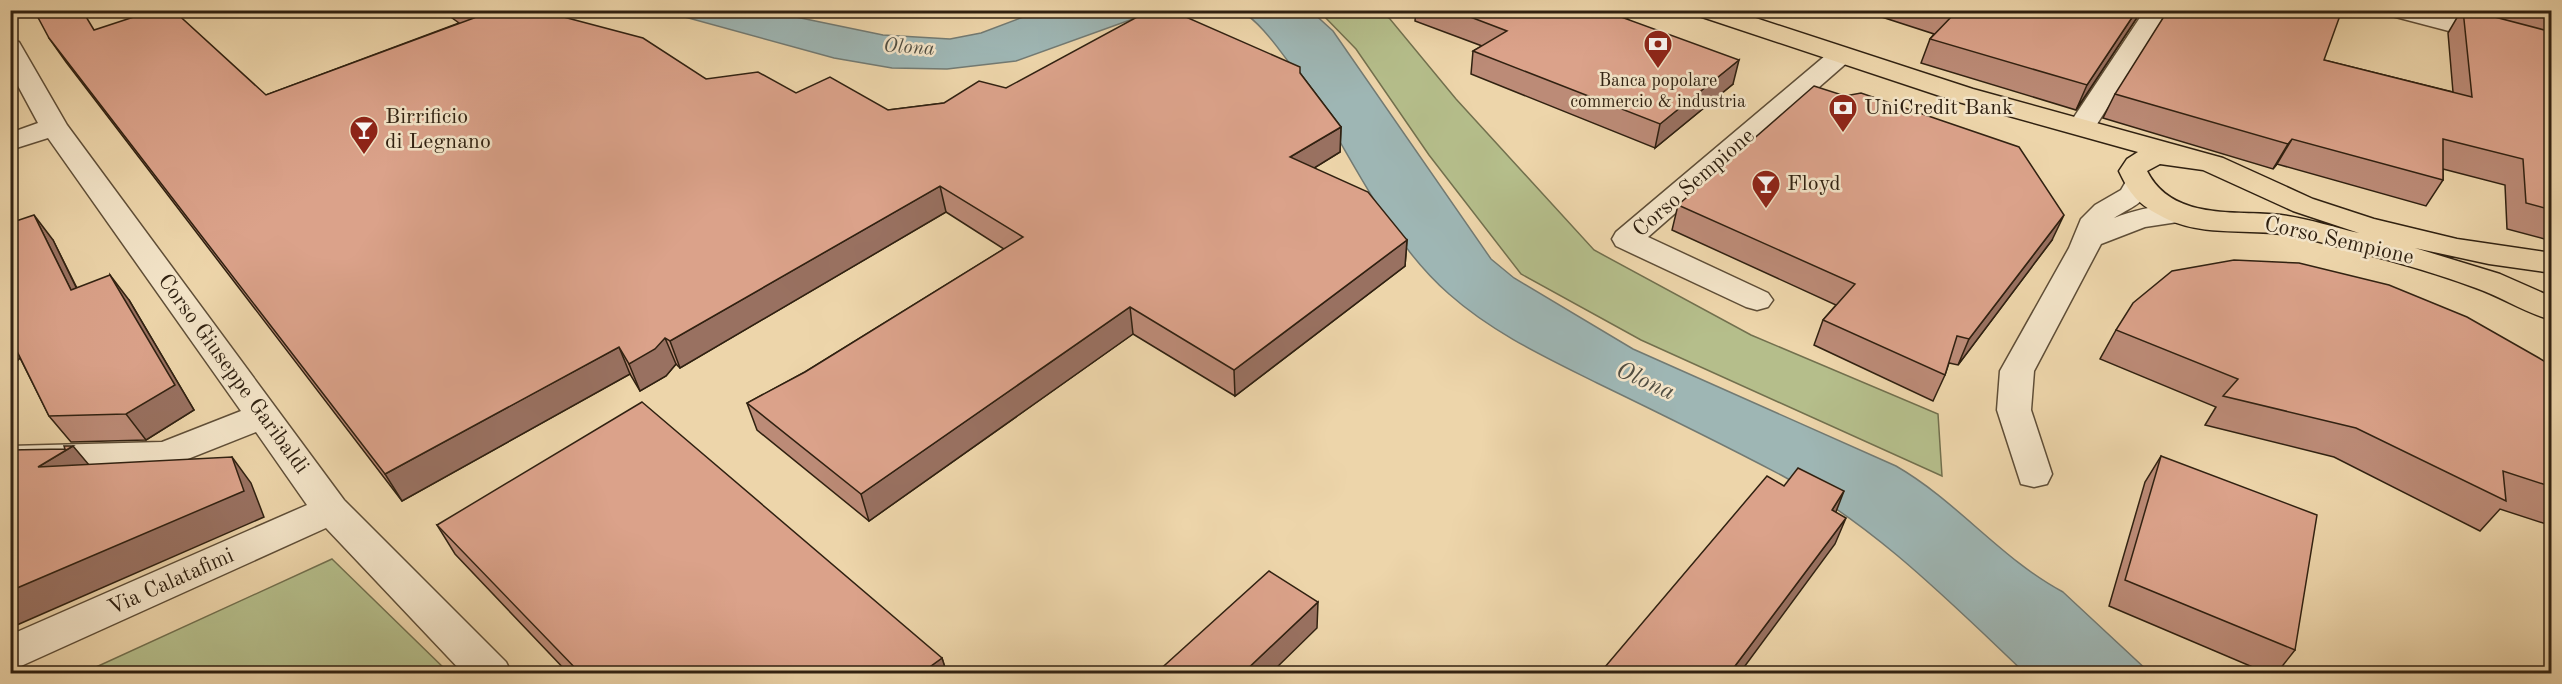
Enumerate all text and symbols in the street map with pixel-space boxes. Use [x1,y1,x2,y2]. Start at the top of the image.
bank icon: Banca popolare commercio & industria [1642,28,1674,70]
water label: Olona [883,36,936,60]
place label: Banca popolare commercio & industria [1570,72,1746,111]
bank icon: UniCredit Bank [1827,92,1859,134]
place label: UniCredit Bank [1864,97,2014,119]
place label: Birrificio di Legnano [385,106,491,153]
bar icon: Birrificio di Legnano [348,114,380,156]
street label: Corso Sempione [1629,125,1759,241]
bar icon: Floyd [1750,168,1782,210]
place label: Floyd [1787,173,1841,195]
street label: Corso Sempione [2262,213,2416,269]
street label: Corso Giuseppe Garibaldi [153,270,313,478]
water label: Olona [1612,358,1678,406]
street label: Via Calatafimi [105,544,237,620]

